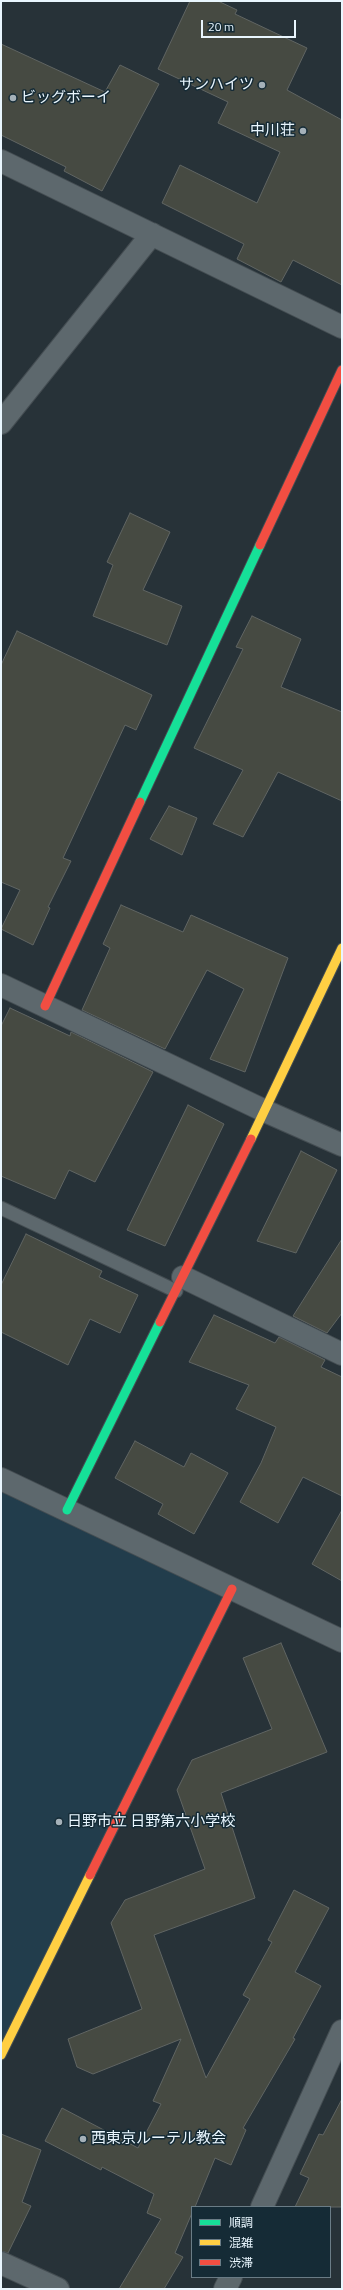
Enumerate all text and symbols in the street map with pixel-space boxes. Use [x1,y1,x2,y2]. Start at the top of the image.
scale bar [203,12,298,38]
text: 20 m [208,17,234,36]
place label: サンハイツ [179,76,254,94]
marker: サンハイツ [257,80,267,90]
place label: ビッグボーイ [21,89,111,107]
marker: ビッグボーイ [8,93,18,103]
place label: 中川荘 [250,122,295,140]
marker: 中川荘 [298,126,308,136]
place label: 日野市立 日野第六小学校 [67,1813,235,1831]
marker: 日野市立 日野第六小学校 [54,1817,64,1827]
place label: 西東京ルーテル教会 [91,2130,226,2148]
marker: 西東京ルーテル教会 [78,2134,88,2144]
legend [191,2206,331,2278]
text: 順調 [229,2213,253,2232]
text: 混雑 [229,2233,253,2252]
text: 渋滞 [229,2253,253,2272]

